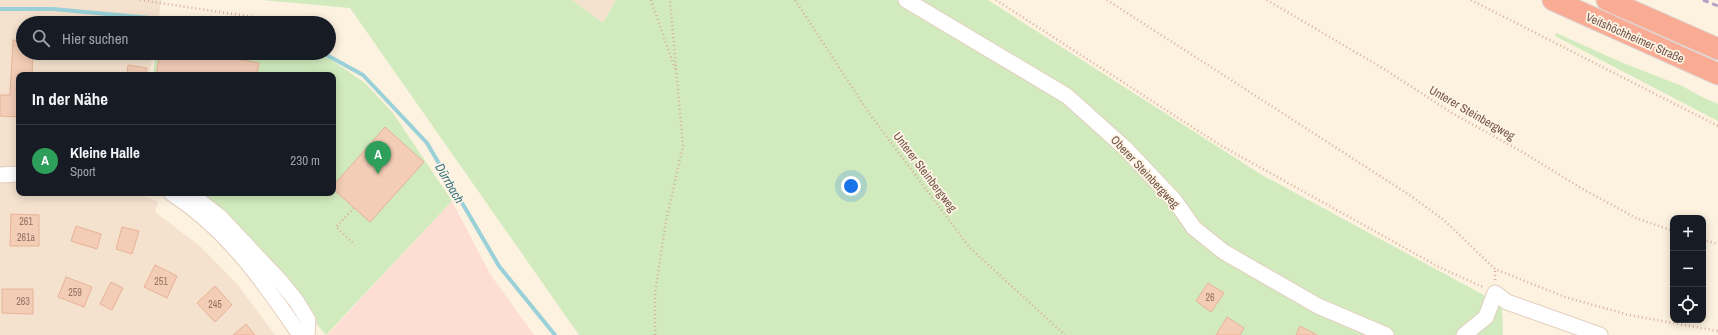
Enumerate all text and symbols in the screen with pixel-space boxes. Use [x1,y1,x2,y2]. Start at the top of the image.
street label: Veitshöchheimer Straße [1583,9,1687,67]
search box [16,16,336,60]
icon: search [30,27,52,49]
text: Hier suchen [62,28,128,49]
street label: Unterer Steinbergweg [1426,82,1518,144]
text: In der Nähe [32,87,108,110]
street label: Unterer Steinbergweg [890,129,961,216]
street label: Oberer Steinbergweg [1107,132,1183,212]
pin: A [365,141,391,174]
text: Kleine Halle [70,142,140,163]
text: A [41,152,49,169]
text: 230 m [290,152,320,169]
water label: Dürrbach [431,160,468,207]
text: Sport [70,163,95,180]
your location [841,176,861,196]
house number: 261 [19,215,33,228]
map controls [1670,215,1706,323]
button: + [1670,215,1706,251]
house number: 261a [17,231,36,244]
button: − [1670,251,1706,287]
house number: 251 [154,275,168,288]
house number: 259 [68,286,82,299]
button: locate [1670,287,1706,323]
house number: 26 [1205,291,1215,304]
house number: 263 [16,295,30,308]
house number: 245 [208,298,222,311]

